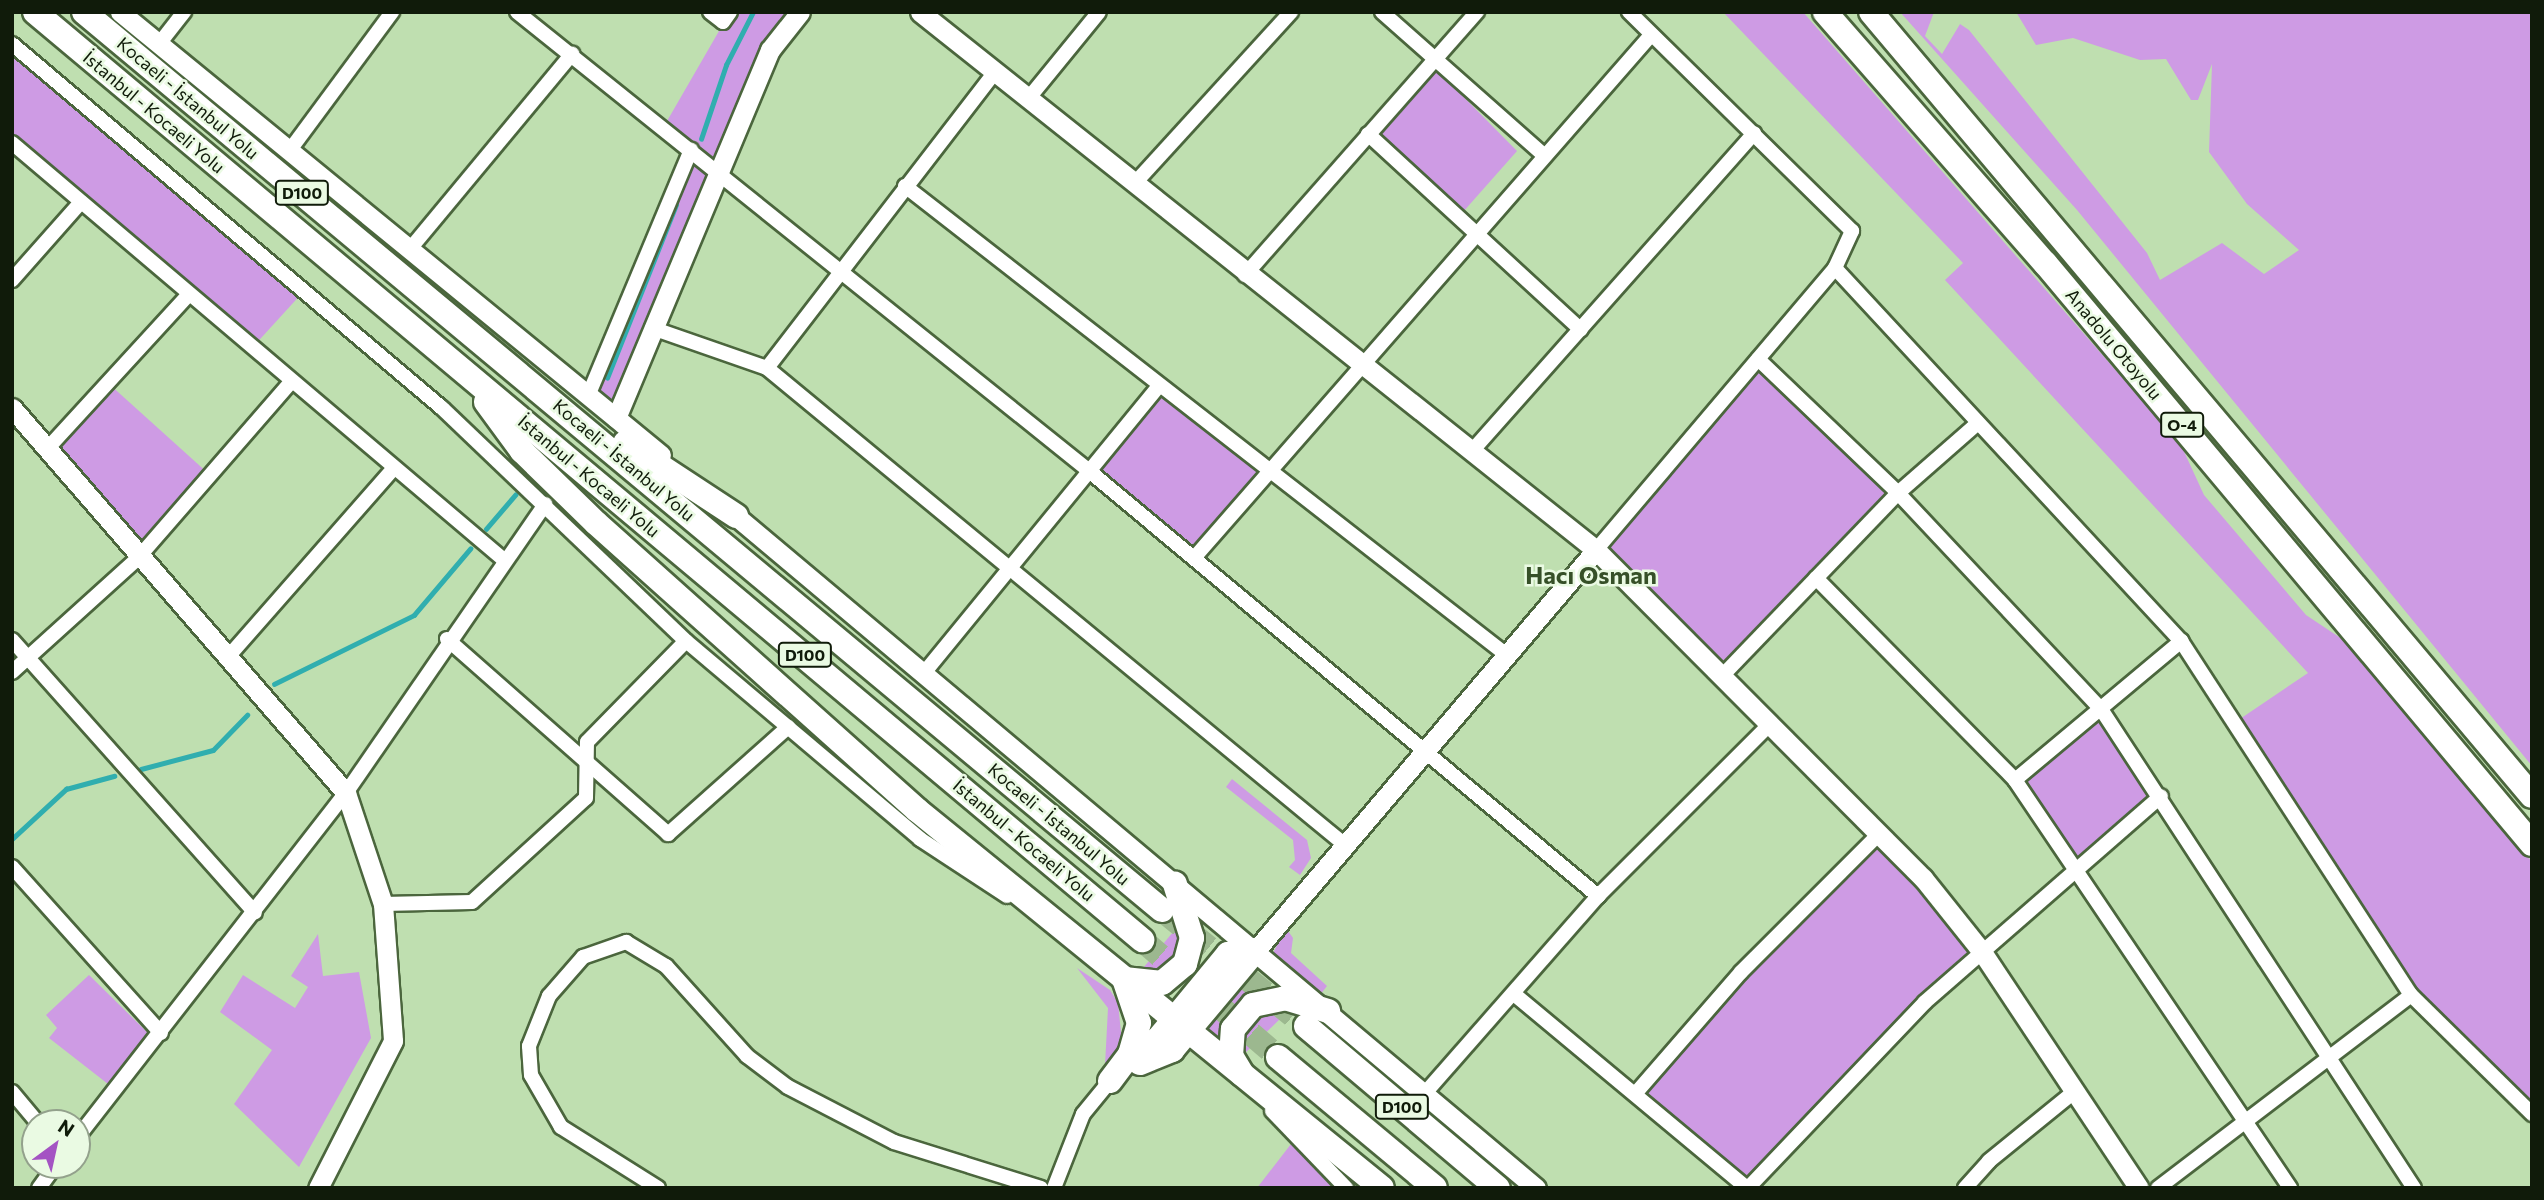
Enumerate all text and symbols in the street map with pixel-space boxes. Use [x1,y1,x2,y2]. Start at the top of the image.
street label: Kocaeli - İstanbul Yolu [113,32,263,164]
street label: İstanbul - Kocaeli Yolu [79,46,229,178]
road number: D100 [274,181,330,206]
street label: Anadolu Otoyolu [2061,284,2167,404]
street label: Kocaeli - İstanbul Yolu [549,394,699,526]
street label: İstanbul - Kocaeli Yolu [514,410,664,542]
road number: O-4 [2159,412,2205,438]
district label: Hacı Osman [1525,561,1657,589]
road number: D100 [777,642,833,668]
street label: Kocaeli - İstanbul Yolu [984,758,1134,890]
street label: İstanbul - Kocaeli Yolu [949,774,1099,906]
road number: D100 [1374,1094,1430,1120]
north arrow [21,1109,91,1179]
text: N [54,1114,79,1141]

